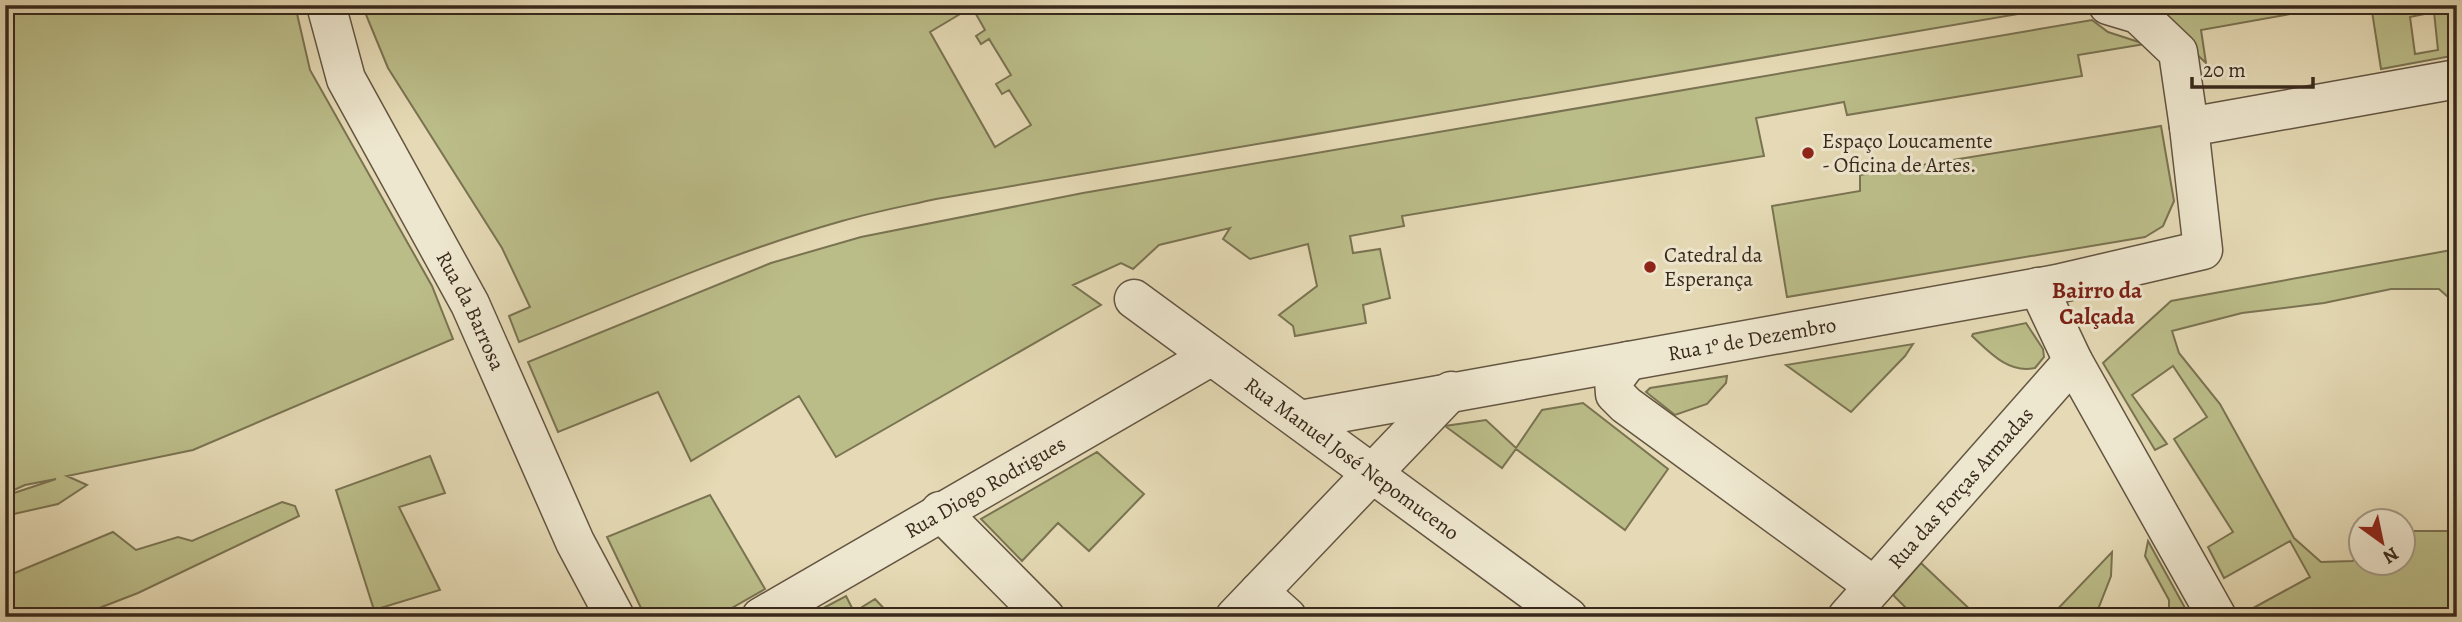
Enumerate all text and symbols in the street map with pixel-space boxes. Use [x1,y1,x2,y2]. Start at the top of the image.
scale bar [2192,46,2313,90]
text: 20 m [2203,56,2246,84]
place label: Espaço Loucamente - Oficina de Artes. [1822,127,1993,179]
marker: Espaço Loucamente - Oficina de Artes. [1800,145,1816,161]
place label: Catedral da Esperança [1664,241,1763,293]
street label: Rua da Barrosa [430,246,512,375]
marker: Catedral da Esperança [1642,259,1658,275]
district label: Bairro da Calçada [2052,275,2142,332]
street label: Rua 1º de Dezembro [1666,310,1838,368]
street label: Rua Manuel José Nepomuceno [1239,371,1465,547]
street label: Rua das Forças Armadas [1882,401,2040,575]
street label: Rua Diogo Rodrigues [900,430,1071,545]
north arrow [2346,506,2416,576]
text: N [2378,541,2404,570]

